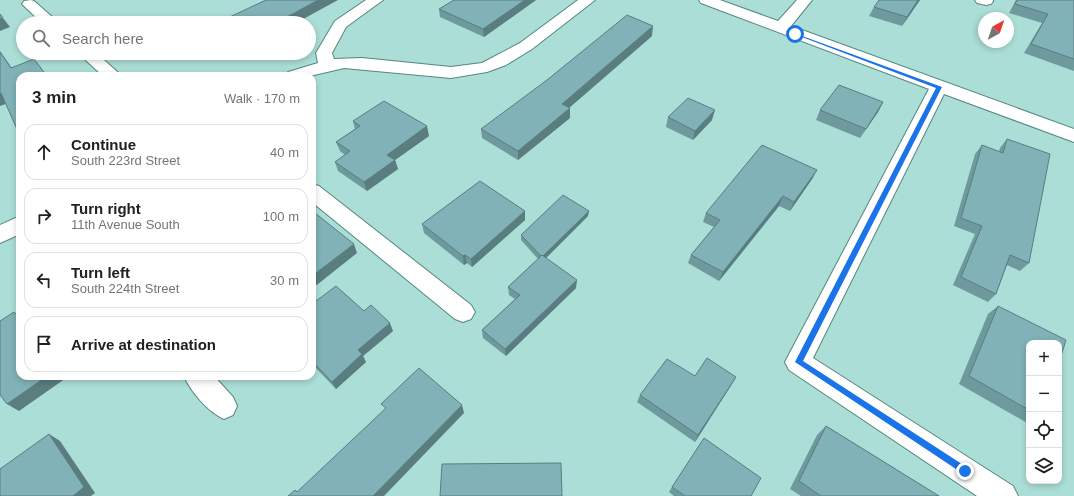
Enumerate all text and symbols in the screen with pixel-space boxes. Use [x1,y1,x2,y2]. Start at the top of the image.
north arrow [978,12,1014,48]
search box [16,16,316,60]
route start [786,25,804,43]
icon: search [30,27,52,49]
text: Search here [62,30,144,47]
text: 3 min [32,88,76,107]
text: Walk · 170 m [224,91,300,106]
text: Continue [71,136,136,153]
icon: ahead [33,141,55,163]
text: 40 m [270,145,299,160]
text: South 223rd Street [71,153,180,168]
text: Turn right [71,200,141,217]
icon: right [33,205,55,227]
text: 100 m [263,209,299,224]
text: 11th Avenue South [71,217,180,232]
text: Turn left [71,264,130,281]
icon: left [33,269,55,291]
text: 30 m [270,273,299,288]
text: South 224th Street [71,281,179,296]
icon: arrive [33,333,55,355]
text: Arrive at destination [71,336,216,353]
map controls [1026,340,1062,484]
button: + [1026,340,1062,376]
button: − [1026,376,1062,412]
button: locate [1026,412,1062,448]
button: layers [1026,448,1062,484]
route end [956,462,974,480]

